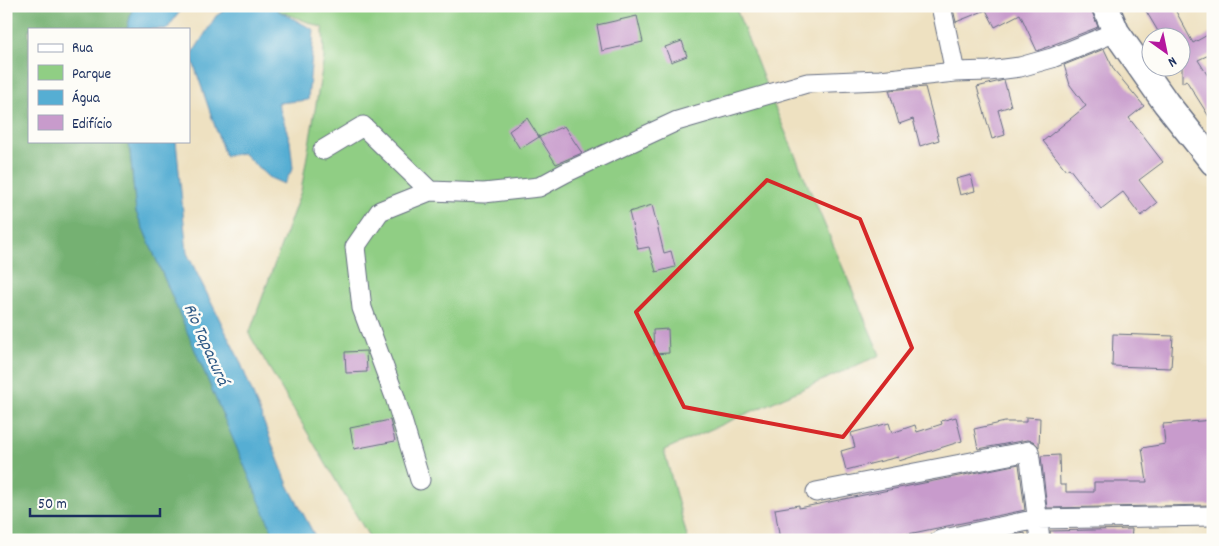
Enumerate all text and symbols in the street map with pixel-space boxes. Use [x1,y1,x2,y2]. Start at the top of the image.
legend [28,28,190,142]
north arrow [1142,28,1192,78]
text: Rua [72,38,94,60]
text: N [1164,51,1180,72]
text: Parque [72,64,112,86]
text: Água [72,88,101,110]
text: Edifício [72,114,112,136]
water label: Rio Tapacurá [176,300,235,392]
scale bar [30,486,160,518]
text: 50 m [38,494,67,516]

